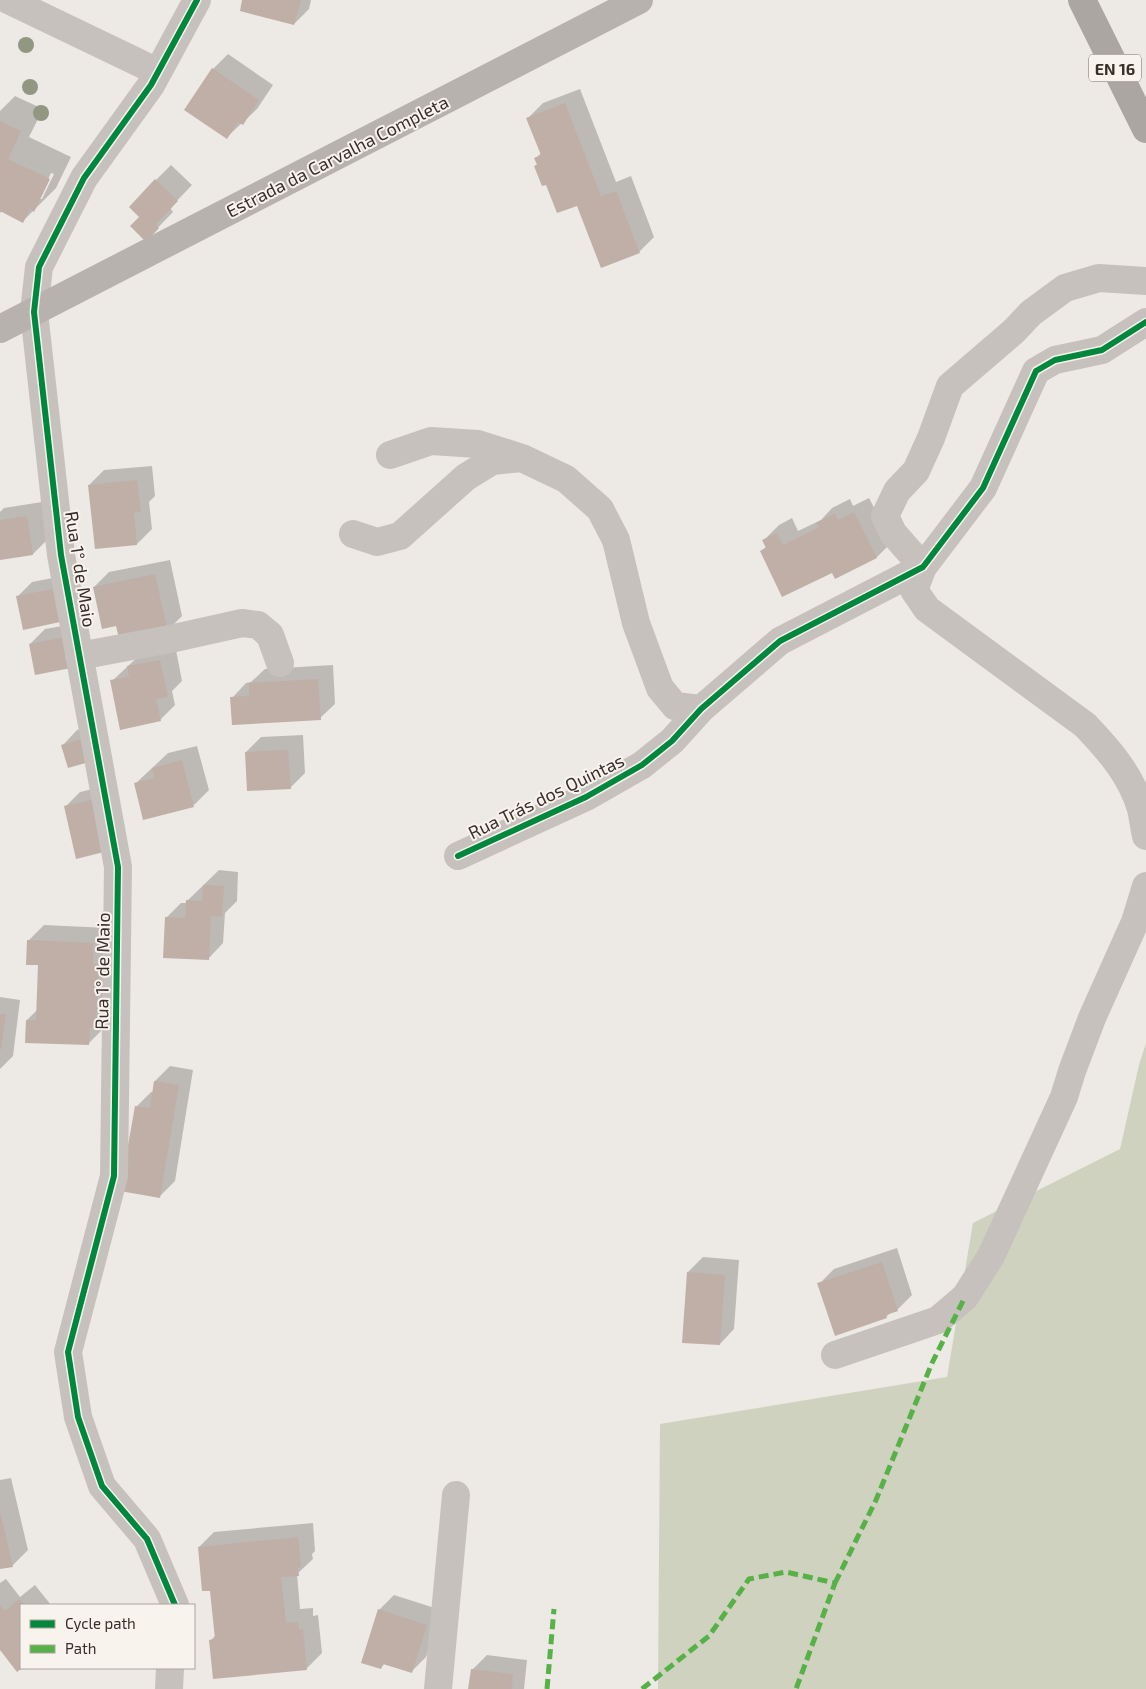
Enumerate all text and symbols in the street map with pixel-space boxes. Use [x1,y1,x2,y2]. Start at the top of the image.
road number: EN 16 [1089,54,1141,82]
street label: Estrada da Carvalha Completa [222,90,452,222]
street label: Rua 1° de Maio [61,509,101,629]
street label: Rua Trás dos Quintas [464,749,628,843]
street label: Rua 1° de Maio [90,912,114,1030]
legend [20,1604,195,1669]
text: Cycle path [65,1614,136,1632]
text: Path [65,1639,96,1657]

